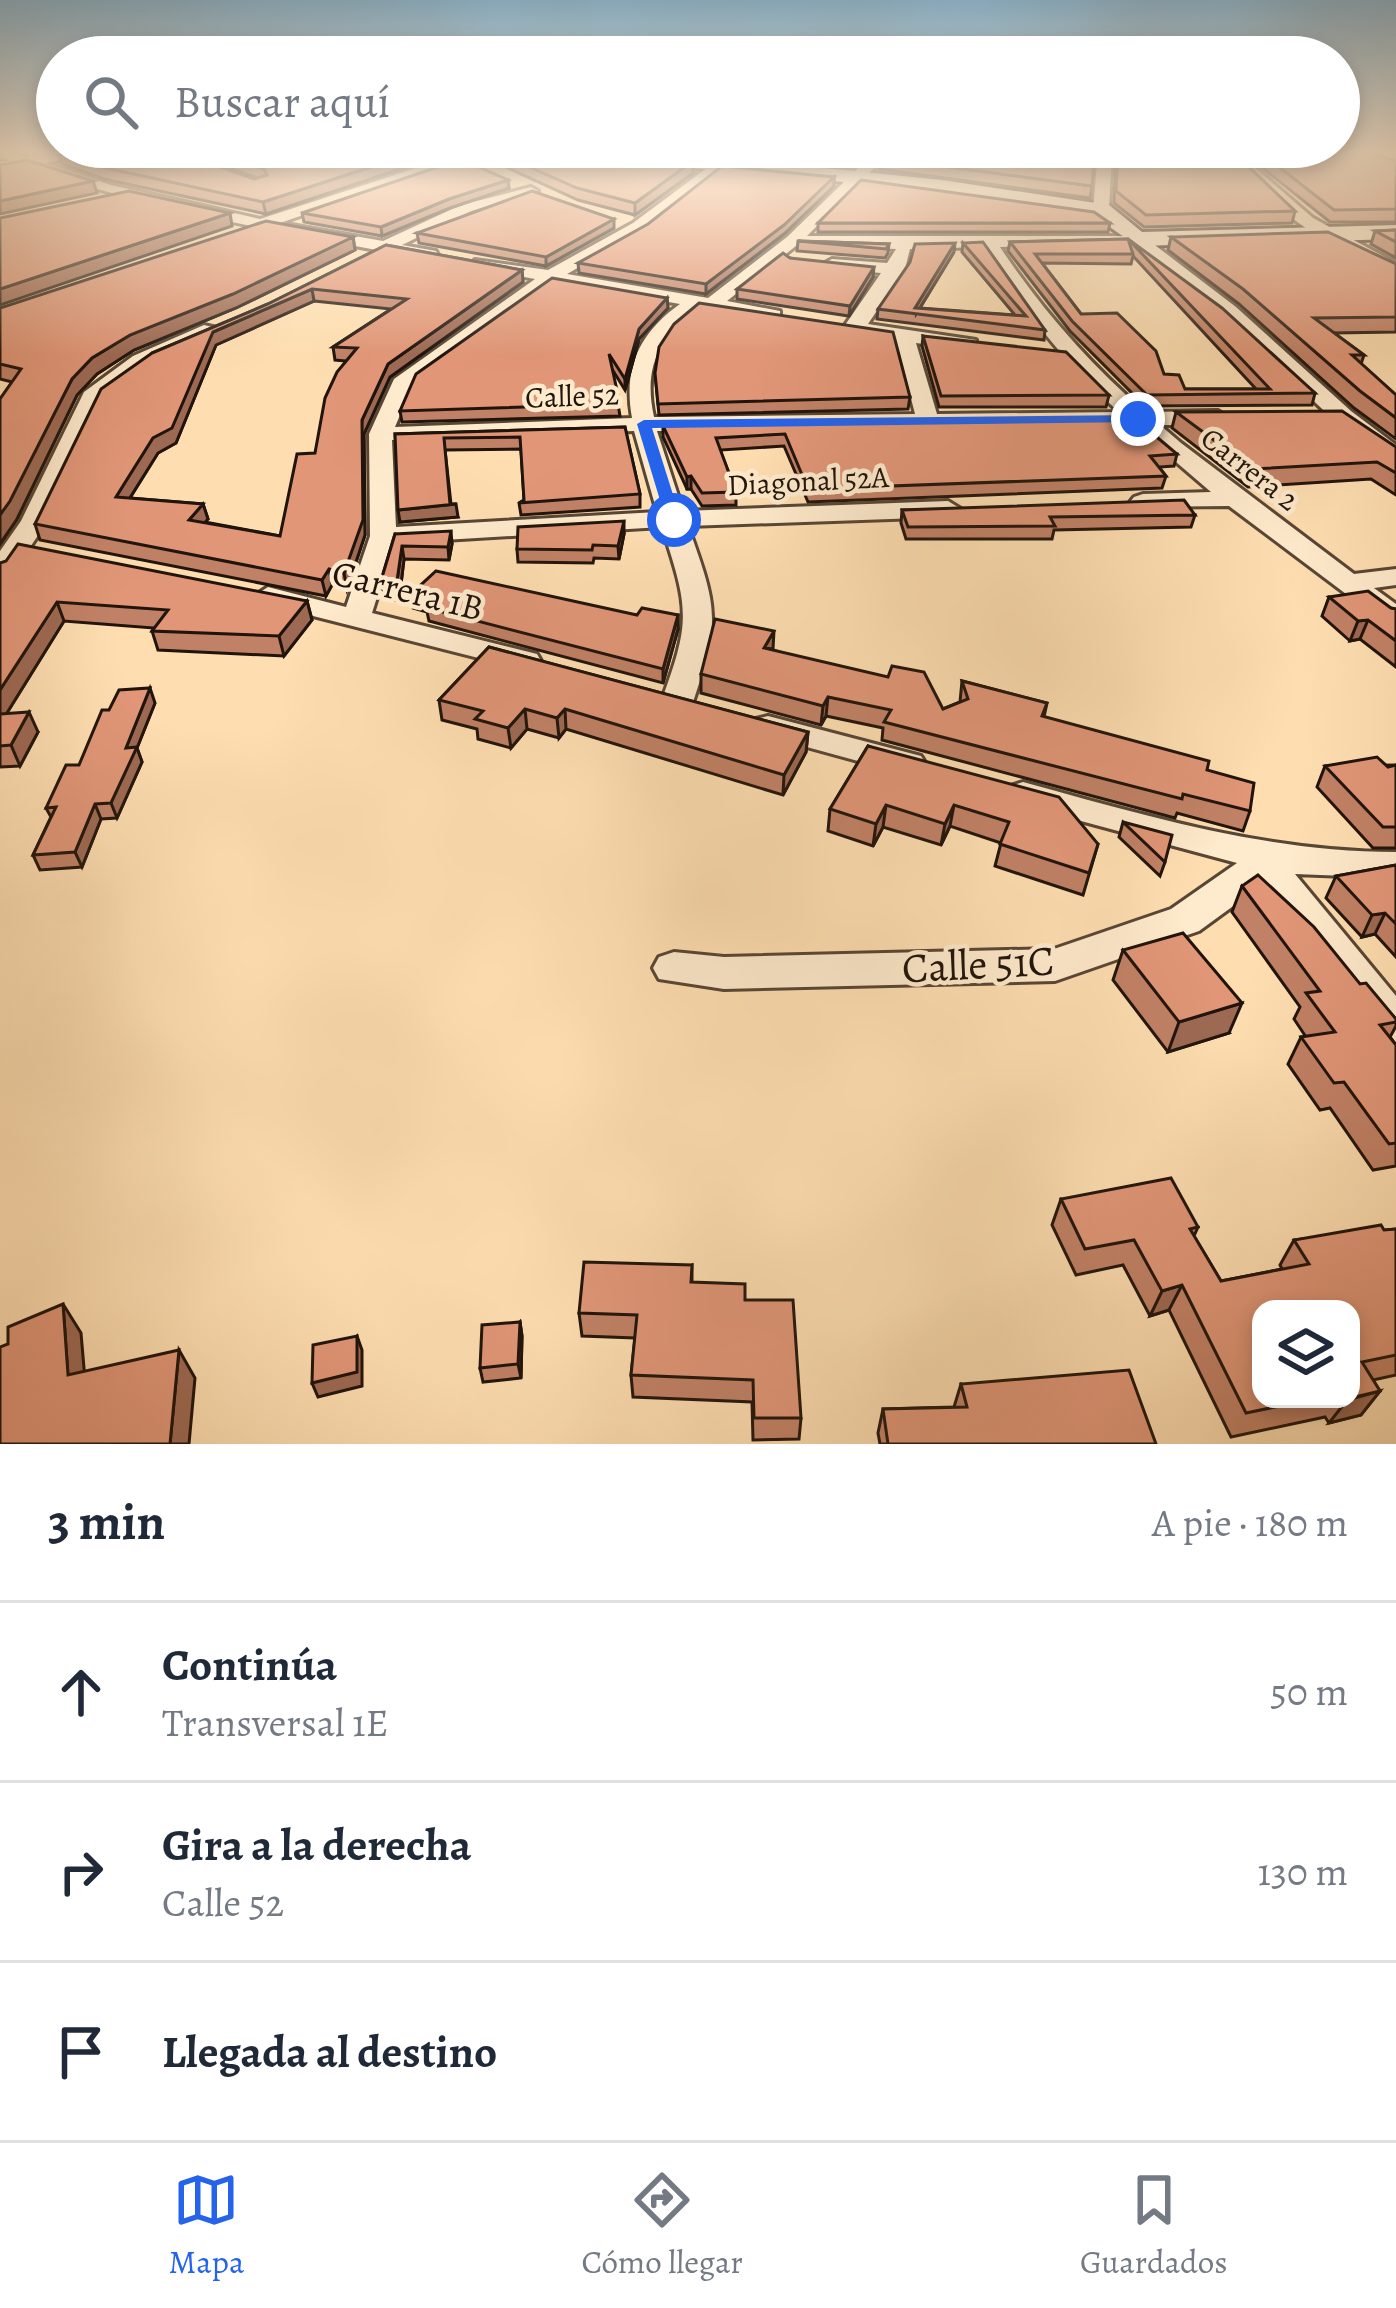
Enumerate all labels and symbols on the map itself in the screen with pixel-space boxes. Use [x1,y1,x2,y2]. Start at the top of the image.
street label: Calle 52 [524,374,620,418]
route end [1111,392,1165,446]
street label: Carrera 2 [1193,418,1307,520]
street label: Diagonal 52A [726,457,890,505]
route start [647,493,701,547]
street label: Carrera 1B [327,548,489,632]
street label: Calle 51C [901,932,1055,996]

